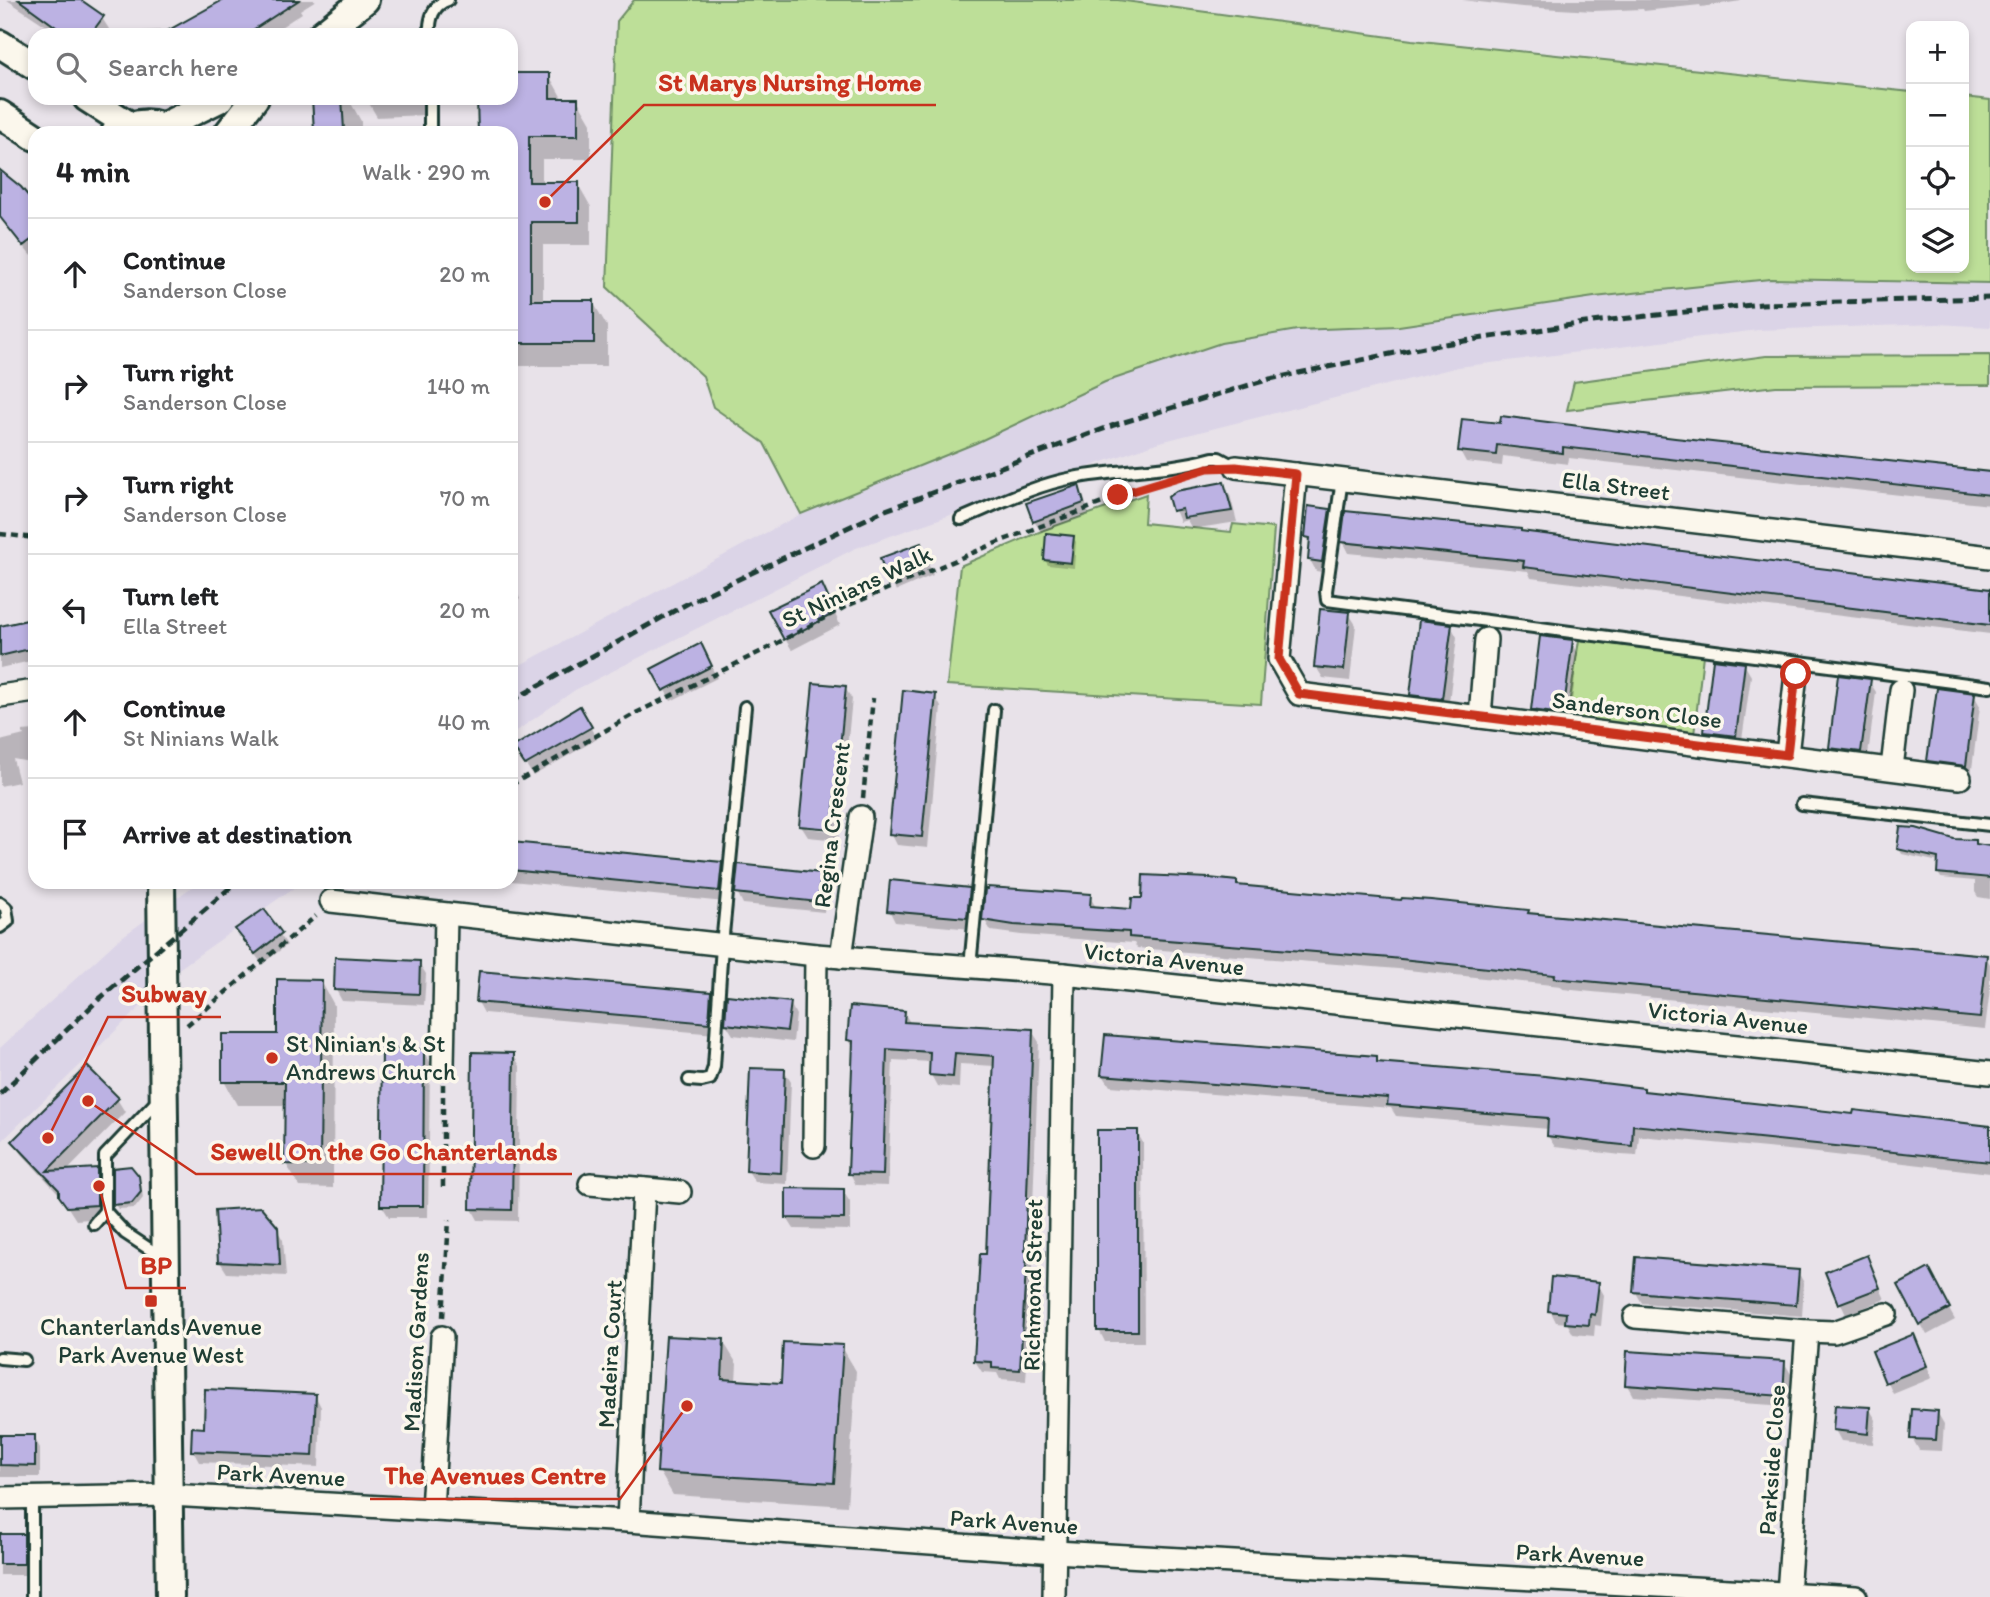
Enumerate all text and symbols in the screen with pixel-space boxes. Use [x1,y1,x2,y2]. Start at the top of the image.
map controls [1906,21,1969,273]
button: + [1906,21,1969,84]
search box [28,28,518,105]
icon: search [52,48,90,86]
text: Search here [108,51,238,83]
callout: St Marys Nursing Home [644,58,936,105]
text: St Marys Nursing Home [658,66,922,98]
button: − [1906,84,1969,147]
button: locate [1906,147,1969,210]
text: 4 min [56,153,130,190]
text: Walk · 290 m [362,158,490,186]
button: layers [1906,210,1969,273]
text: Continue [123,244,226,276]
icon: ahead [56,255,94,293]
text: 20 m [439,260,490,288]
text: Sanderson Close [123,276,287,304]
text: Turn right [123,356,234,388]
icon: right [56,367,94,405]
text: 140 m [427,372,490,400]
text: Sanderson Close [123,388,287,416]
street label: Ella Street [1560,464,1672,507]
text: Turn right [123,468,234,500]
icon: right [56,479,94,517]
route end [1102,479,1133,510]
text: 70 m [440,484,490,512]
text: Sanderson Close [123,500,287,528]
street label: St Ninians Walk [777,539,937,634]
text: Turn left [123,580,219,612]
icon: left [56,591,94,629]
text: 20 m [439,596,490,624]
text: Ella Street [123,612,227,640]
route start [1780,658,1811,689]
street label: Sanderson Close [1550,685,1724,734]
text: Continue [123,692,226,724]
icon: ahead [56,703,94,741]
text: 40 m [437,708,490,736]
text: St Ninians Walk [123,724,279,752]
street label: Regina Crescent [807,740,856,910]
icon: arrive [56,815,94,853]
text: Arrive at destination [123,818,352,850]
street label: Victoria Avenue [1082,936,1246,981]
callout: Subway [108,970,221,1017]
text: Subway [121,977,207,1009]
street label: Victoria Avenue [1646,995,1810,1040]
place label: St Ninian's & St Andrews Church [286,1029,456,1086]
marker: St Ninian's & St Andrews Church [264,1050,280,1066]
callout: Sewell On the Go Chanterlands [196,1127,572,1174]
text: Sewell On the Go Chanterlands [210,1135,558,1167]
street label: Richmond Street [1016,1199,1049,1371]
callout: BP [126,1241,186,1288]
text: BP [140,1249,172,1281]
street label: Madison Gardens [396,1251,435,1432]
street label: Madeira Court [591,1279,628,1429]
marker: Chanterlands Avenue Park Avenue West [143,1293,159,1309]
place label: Chanterlands Avenue Park Avenue West [40,1312,262,1369]
street label: Parkside Close [1752,1384,1791,1536]
callout: The Avenues Centre [370,1452,620,1499]
street label: Park Avenue [216,1457,346,1492]
text: The Avenues Centre [383,1459,606,1491]
street label: Park Avenue [949,1503,1079,1540]
street label: Park Avenue [1515,1537,1645,1572]

